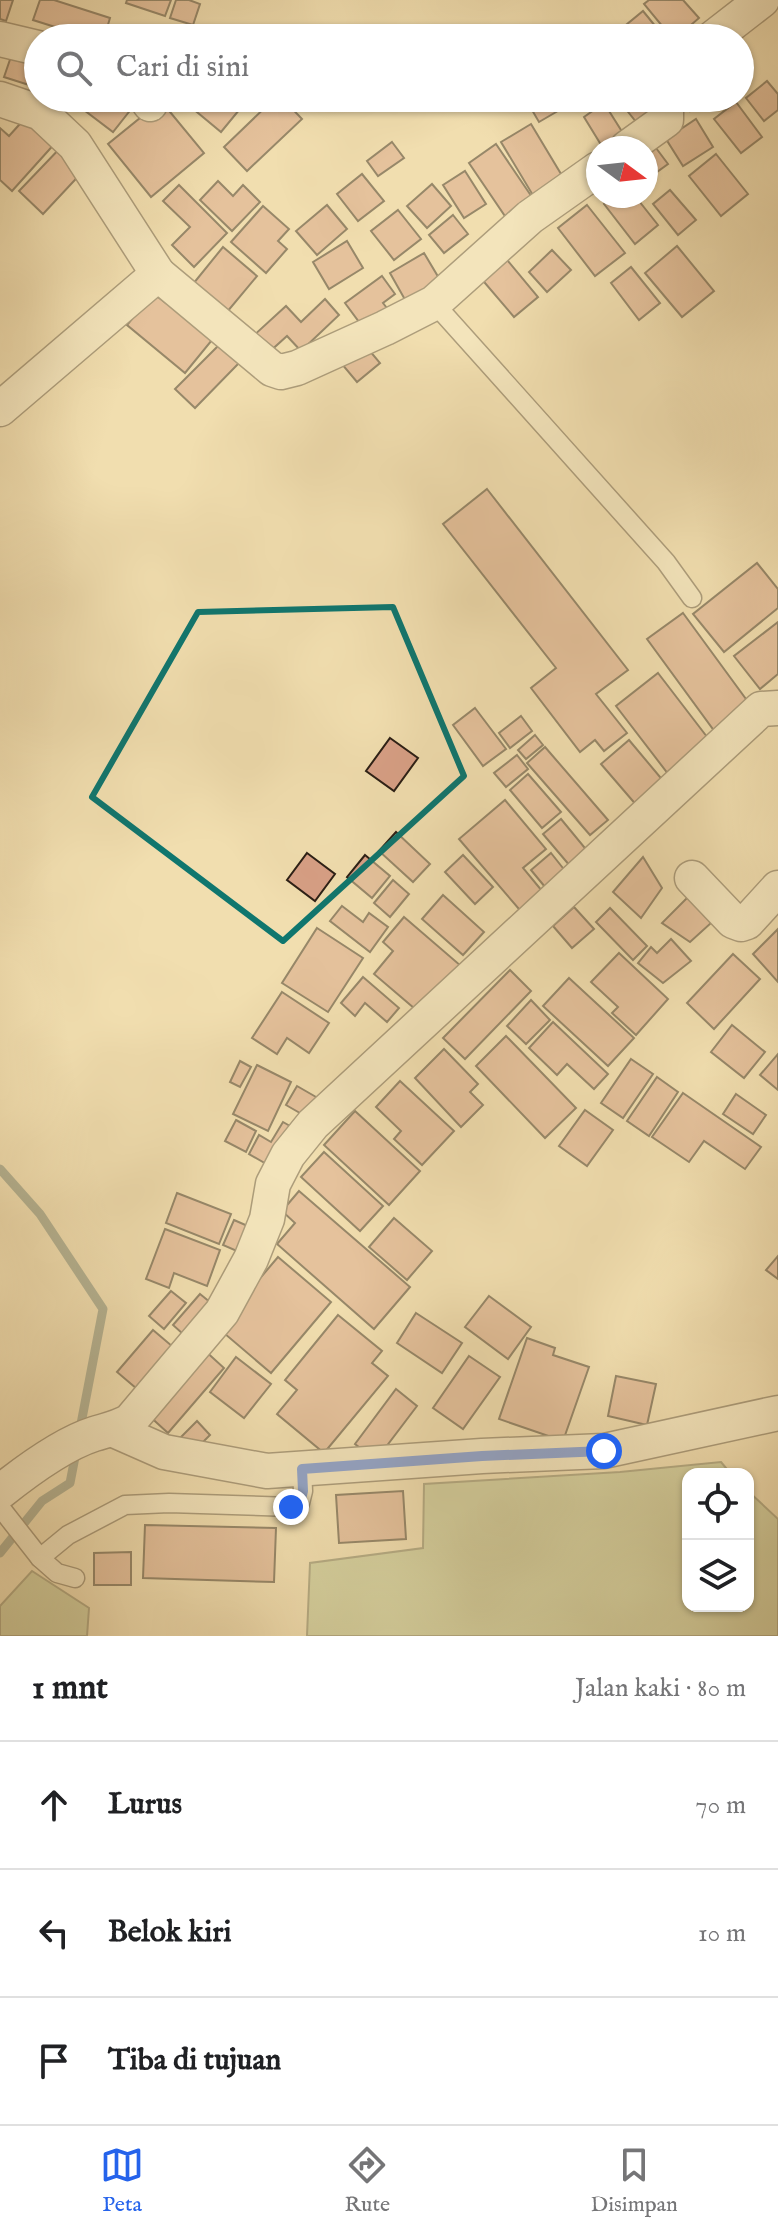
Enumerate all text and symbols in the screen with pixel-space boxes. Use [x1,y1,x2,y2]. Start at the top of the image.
search box [24,24,754,112]
icon: search [52,46,96,90]
text: Cari di sini [116,49,249,87]
north arrow [586,136,658,208]
route start [586,1433,622,1469]
map controls [682,1468,754,1612]
button: locate [682,1468,754,1540]
route end [273,1489,309,1525]
button: layers [682,1540,754,1612]
text: 1 mnt [32,1667,108,1710]
text: Jalan kaki · 80 m [575,1672,746,1705]
icon: ahead [32,1783,76,1827]
text: Lurus [108,1786,182,1824]
text: 70 m [695,1789,746,1822]
icon: left [32,1911,76,1955]
text: Belok kiri [108,1914,231,1952]
text: 10 m [698,1917,746,1950]
icon: arrive [32,2039,76,2083]
text: Tiba di tujuan [108,2042,281,2080]
tab: Peta [100,2143,144,2219]
tab: Rute [344,2143,390,2219]
tab: Disimpan [591,2143,678,2219]

